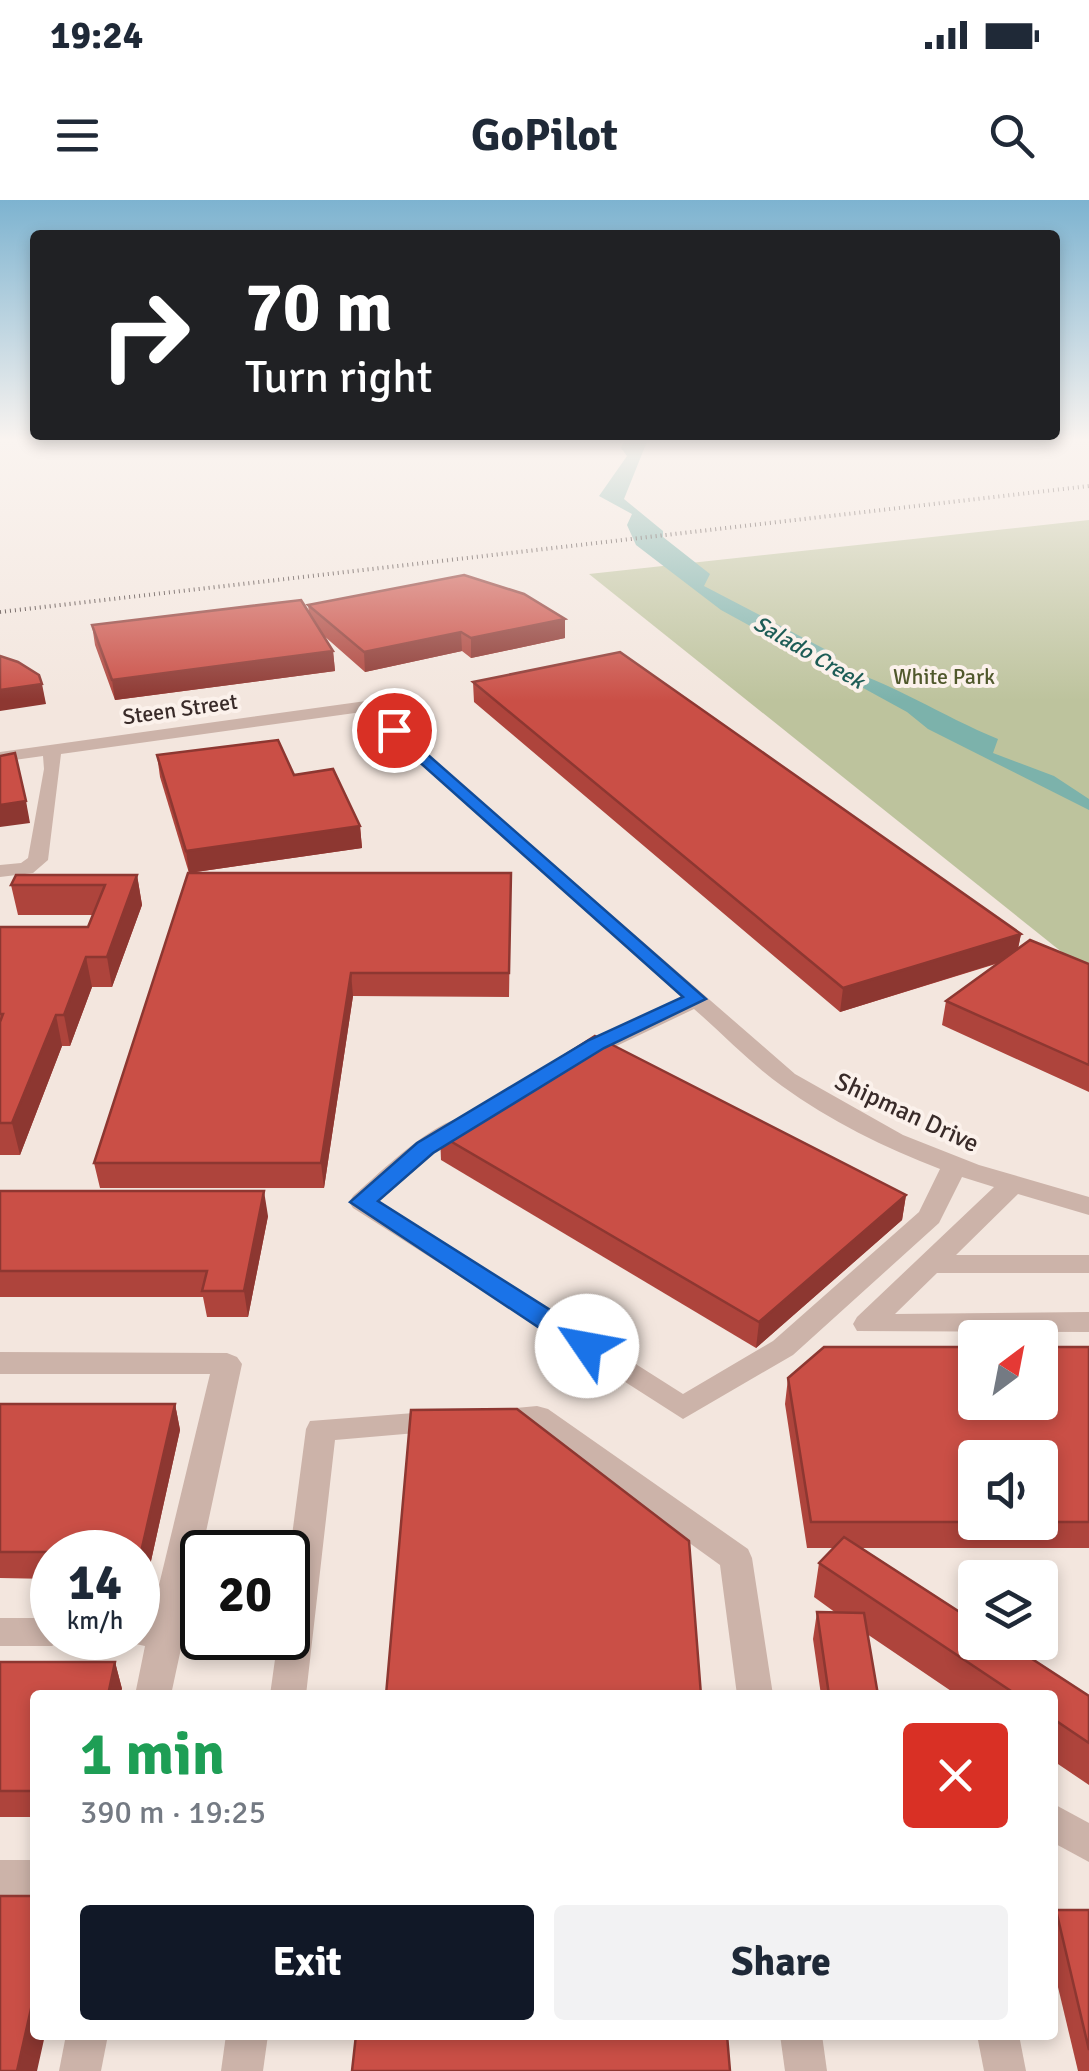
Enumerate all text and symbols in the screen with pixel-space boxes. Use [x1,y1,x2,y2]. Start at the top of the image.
text: 19:24 [50,12,143,59]
icon: menu [50,108,105,163]
text: GoPilot [471,108,618,163]
icon: search [984,108,1039,163]
text: 70 m [245,264,393,350]
icon: right [80,270,210,400]
text: Turn right [245,350,433,405]
water label: Salado Creek [749,610,871,695]
park label: White Park [893,663,995,690]
street label: Steen Street [121,688,240,730]
pin [352,688,437,773]
icon: arrive [367,703,422,758]
street label: Shipman Drive [830,1065,984,1159]
position arrow [535,1294,639,1398]
north arrow [958,1320,1058,1420]
map controls [958,1320,1058,1660]
button: sound [958,1440,1058,1540]
speed limit sign: 20 [180,1530,310,1660]
text: 14 [68,1552,122,1614]
button: layers [958,1560,1058,1660]
text: km/h [67,1605,123,1636]
text: 1 min [80,1718,225,1792]
button: close [903,1723,1008,1828]
text: 390 m · 19:25 [80,1793,266,1832]
button: Exit [80,1905,534,2020]
button: Share [554,1905,1008,2020]

